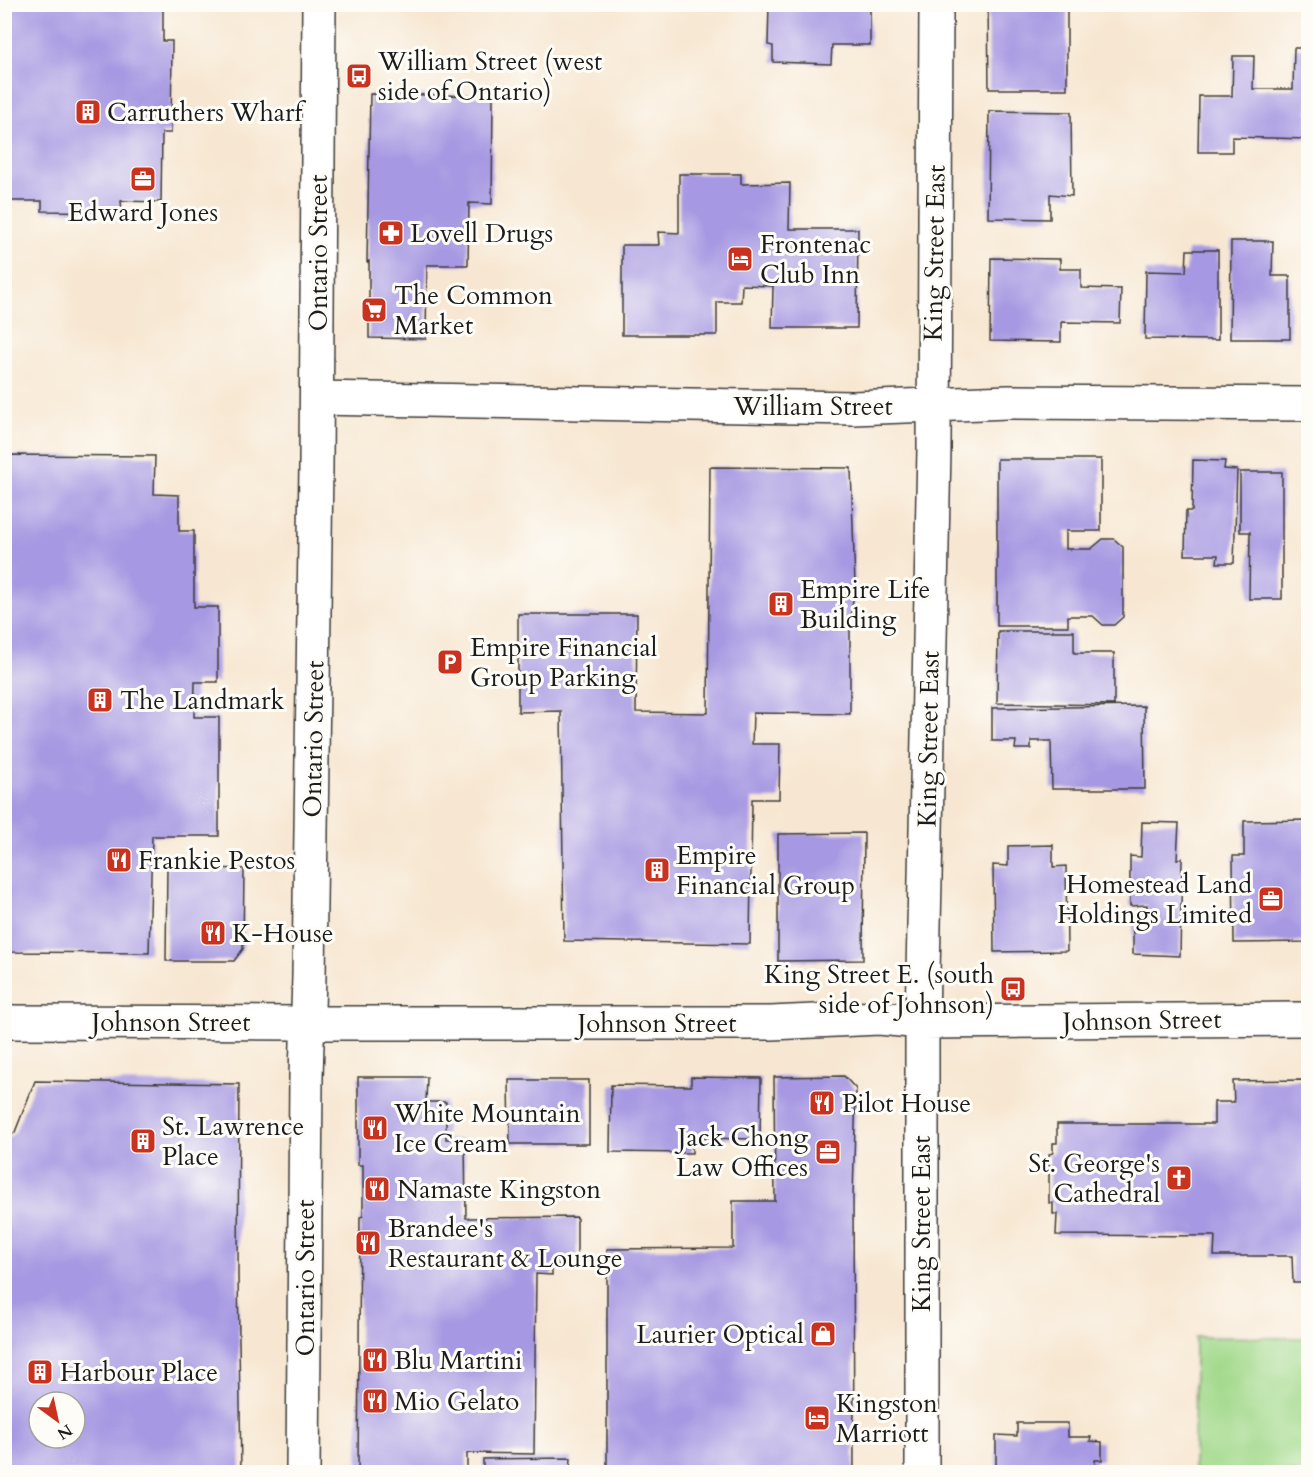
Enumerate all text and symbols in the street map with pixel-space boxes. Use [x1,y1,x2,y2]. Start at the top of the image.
place label: William Street (west side of Ontario) [377,44,602,109]
bus stop icon: William Street (west side of Ontario) [344,61,374,91]
place label: Carruthers Wharf [107,95,307,130]
building icon: Carruthers Wharf [73,97,103,127]
office icon: Edward Jones [128,164,158,194]
street label: King Street East [915,164,954,342]
street label: Ontario Street [301,174,336,332]
place label: Edward Jones [68,195,218,230]
place label: Lovell Drugs [410,216,553,251]
pharmacy icon: Lovell Drugs [376,218,406,248]
place label: Frontenac Club Inn [760,227,871,292]
hotel icon: Frontenac Club Inn [725,244,755,274]
place label: The Common Market [394,278,553,343]
supermarket icon: The Common Market [359,295,389,325]
street label: William Street [732,389,893,424]
place label: Empire Life Building [800,572,930,637]
building icon: Empire Life Building [766,589,796,619]
place label: Empire Financial Group Parking [470,630,658,695]
parking icon: Empire Financial Group Parking [435,647,465,677]
street label: King Street East [909,650,948,828]
street label: Ontario Street [295,660,332,818]
place label: The Landmark [120,683,284,718]
building icon: The Landmark [85,685,115,715]
place label: Empire Financial Group [676,838,855,903]
place label: Frankie Pestos [138,843,295,878]
restaurant icon: Frankie Pestos [104,845,134,875]
building icon: Empire Financial Group [642,855,672,885]
place label: Homestead Land Holdings Limited [1057,867,1252,932]
office icon: Homestead Land Holdings Limited [1256,884,1286,914]
place label: K-House [232,916,334,951]
restaurant icon: K-House [198,918,228,948]
place label: King Street E. (south side of Johnson) [764,957,994,1022]
bus stop icon: King Street E. (south side of Johnson) [998,974,1028,1004]
street label: Johnson Street [1058,1002,1222,1039]
street label: Johnson Street [88,1005,250,1040]
street label: Johnson Street [574,1006,736,1041]
place label: Pilot House [842,1086,971,1121]
restaurant icon: Pilot House [807,1088,837,1118]
place label: White Mountain Ice Cream [393,1096,581,1161]
place label: St. Lawrence Place [162,1109,304,1174]
restaurant icon: White Mountain Ice Cream [360,1113,390,1143]
place label: Jack Chong Law Offices [674,1120,808,1185]
building icon: St. Lawrence Place [128,1126,158,1156]
street label: King Street East [904,1136,939,1312]
office icon: Jack Chong Law Offices [813,1137,843,1167]
place label: St. George's Cathedral [1028,1146,1160,1211]
church icon: St. George's Cathedral [1164,1163,1194,1193]
place label: Namaste Kingston [397,1172,601,1207]
restaurant icon: Namaste Kingston [362,1174,392,1204]
street label: Ontario Street [288,1199,323,1357]
place label: Brandee's Restaurant & Lounge [388,1211,622,1276]
restaurant icon: Brandee's Restaurant & Lounge [353,1228,383,1258]
place label: Laurier Optical [636,1317,804,1352]
shop icon: Laurier Optical [808,1319,838,1349]
place label: Blu Martini [394,1343,522,1378]
restaurant icon: Blu Martini [360,1345,390,1375]
place label: Harbour Place [60,1355,218,1390]
building icon: Harbour Place [25,1357,55,1387]
place label: Mio Gelato [394,1384,519,1419]
restaurant icon: Mio Gelato [360,1386,390,1416]
place label: Kingston Marriott [836,1386,938,1451]
north arrow [27,1390,87,1450]
hotel icon: Kingston Marriott [802,1403,832,1433]
text: N [53,1419,76,1445]

